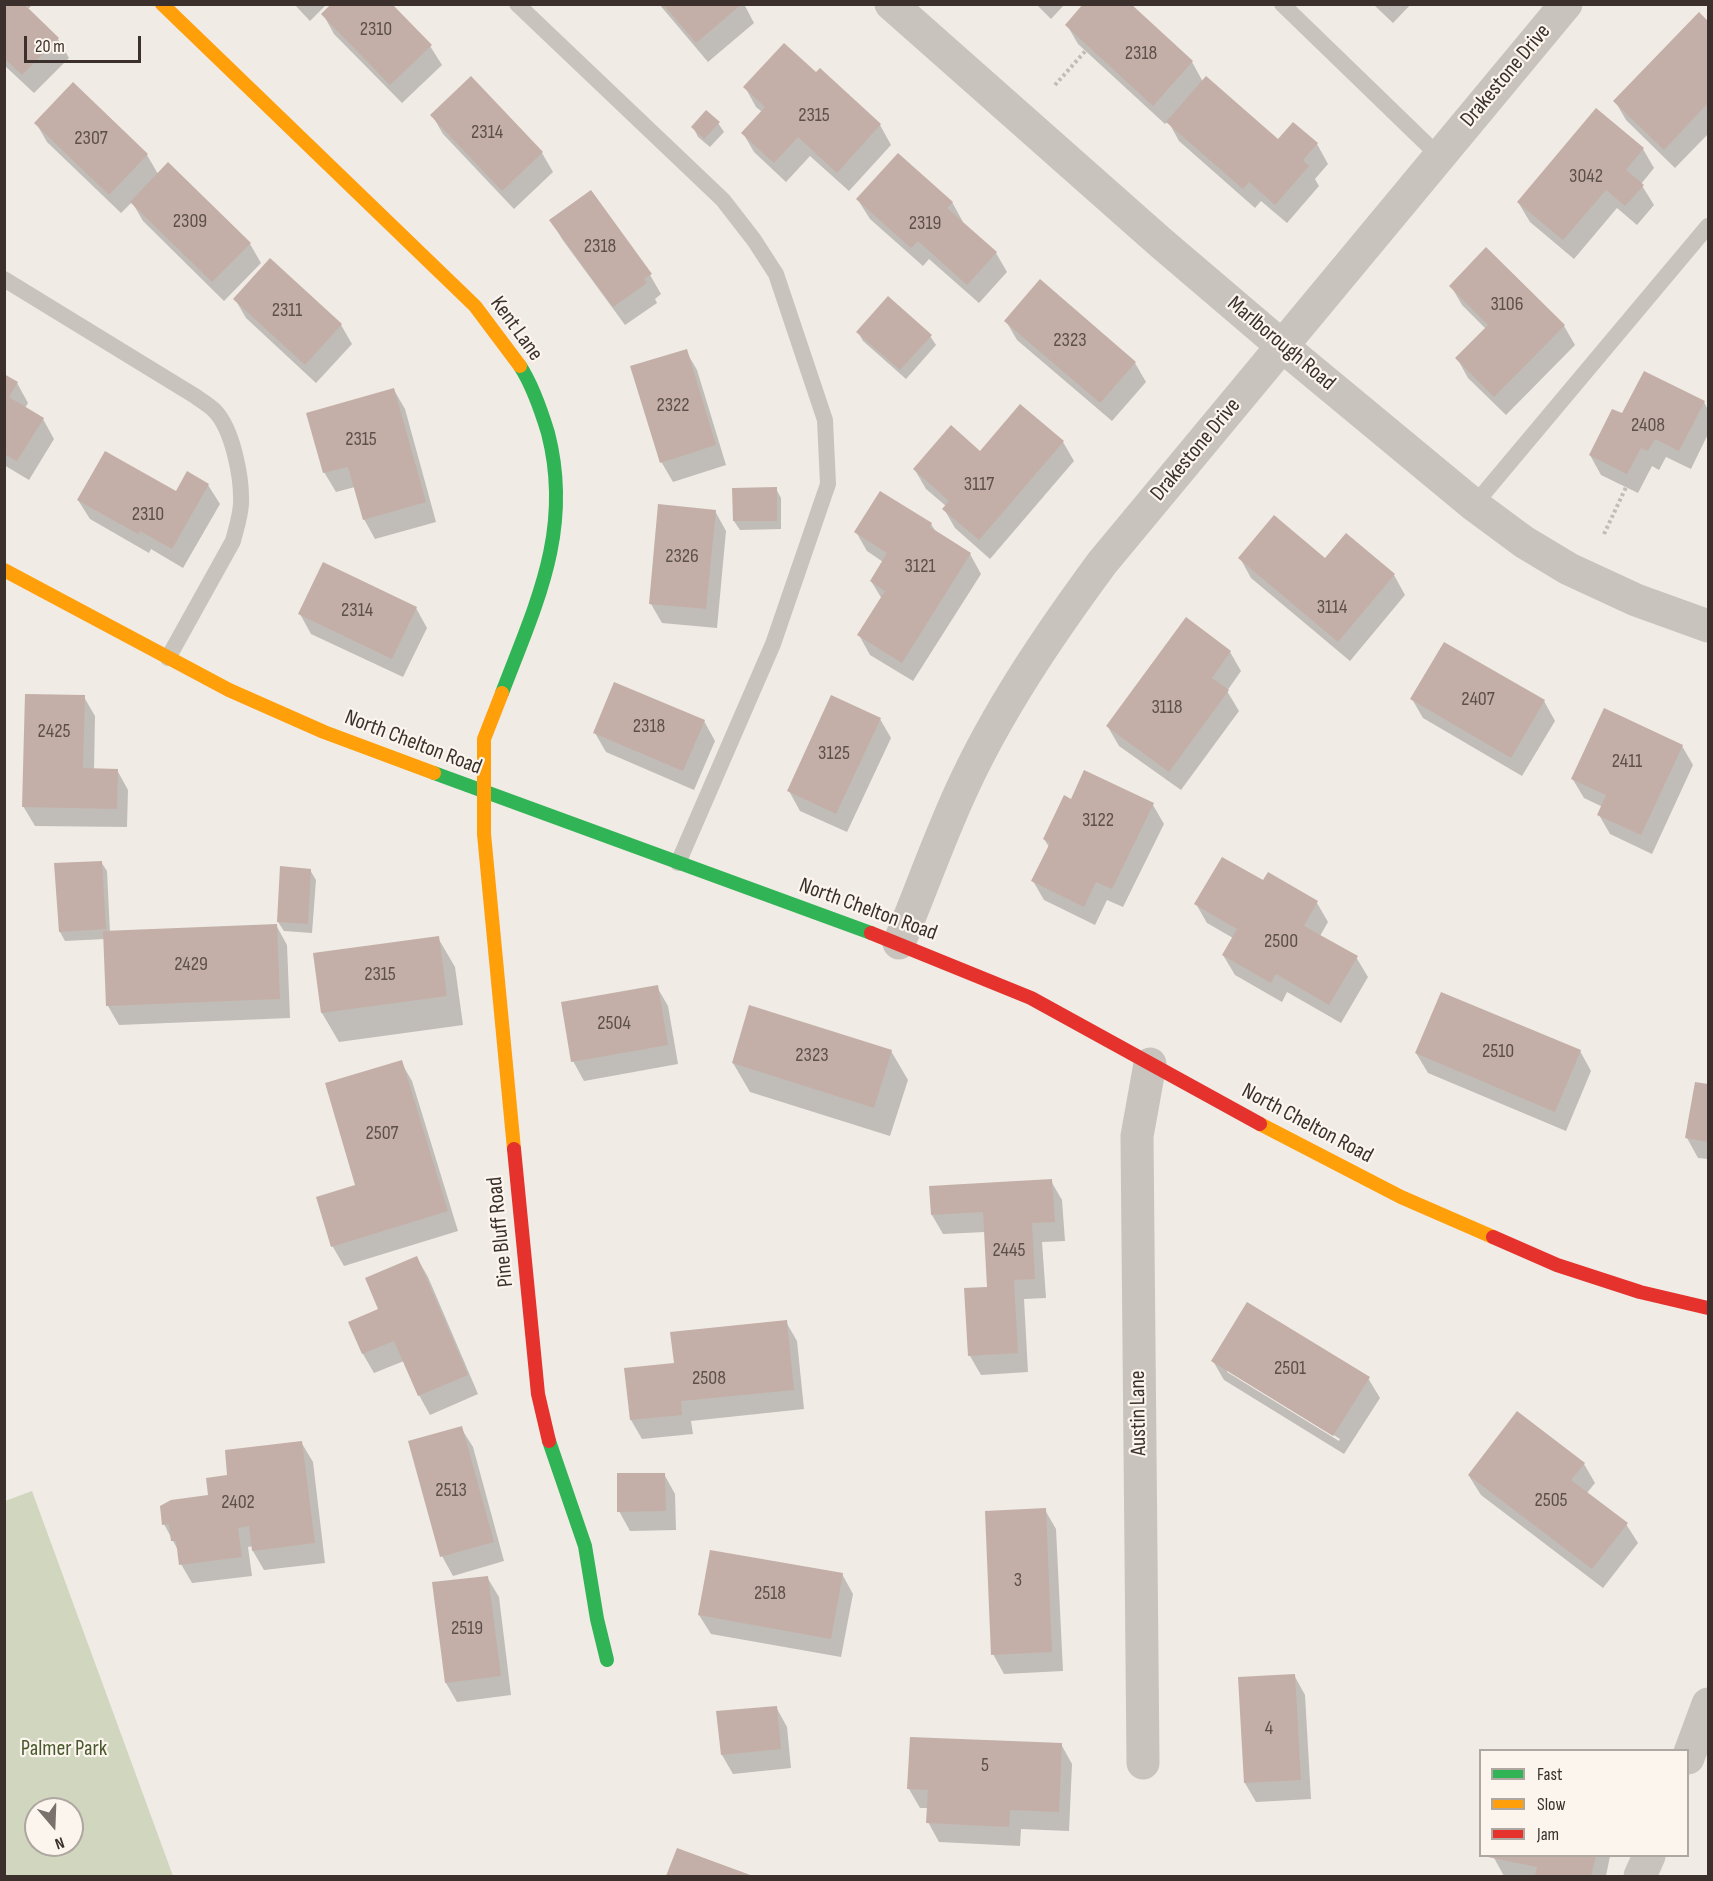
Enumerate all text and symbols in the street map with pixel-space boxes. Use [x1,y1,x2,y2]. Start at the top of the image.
house number: 2310 [360,18,392,42]
street label: Drakestone Drive [1455,19,1557,133]
scale bar [27,24,144,62]
text: 20 m [35,36,65,57]
house number: 2318 [1125,42,1157,66]
house number: 2315 [798,104,830,128]
house number: 2314 [471,121,503,145]
house number: 2307 [74,127,108,151]
house number: 3042 [1569,165,1603,189]
house number: 2309 [173,210,207,234]
house number: 2319 [909,212,941,236]
house number: 2318 [584,235,616,259]
street label: Marlborough Road [1222,291,1340,397]
street label: Kent Lane [484,292,548,366]
house number: 3106 [1490,293,1524,317]
house number: 2311 [272,299,302,323]
house number: 2323 [1053,329,1087,353]
street label: Drakestone Drive [1145,393,1247,507]
house number: 2322 [656,394,690,418]
house number: 2408 [1631,414,1665,438]
house number: 2315 [345,428,377,452]
house number: 3117 [964,473,994,497]
house number: 2310 [132,503,164,527]
house number: 2326 [665,545,699,569]
house number: 3121 [905,555,935,579]
house number: 3114 [1317,596,1347,620]
house number: 2314 [341,599,373,623]
house number: 2407 [1461,688,1495,712]
house number: 3118 [1151,696,1183,720]
street label: North Chelton Road [341,705,485,781]
house number: 2318 [633,715,665,739]
house number: 2425 [38,720,70,744]
house number: 3125 [818,742,850,766]
house number: 2411 [1612,750,1642,774]
house number: 3122 [1082,809,1114,833]
street label: North Chelton Road [795,873,941,947]
house number: 2500 [1264,930,1298,954]
house number: 2429 [174,953,208,977]
house number: 2315 [364,963,396,987]
house number: 2504 [597,1012,631,1036]
house number: 2510 [1482,1040,1514,1064]
house number: 2323 [795,1044,829,1068]
street label: North Chelton Road [1237,1078,1377,1170]
house number: 2507 [365,1122,399,1146]
street label: Pine Bluff Road [482,1175,520,1289]
house number: 2445 [993,1239,1025,1263]
house number: 2501 [1274,1357,1306,1381]
house number: 2508 [692,1367,726,1391]
street label: Austin Lane [1125,1370,1153,1456]
house number: 2513 [435,1479,467,1503]
house number: 2505 [1534,1489,1568,1513]
house number: 2402 [221,1491,255,1515]
house number: 3 [1014,1569,1022,1593]
house number: 2518 [754,1582,786,1606]
house number: 2519 [451,1617,483,1641]
house number: 4 [1265,1717,1273,1741]
park label: Palmer Park [21,1736,107,1762]
legend [1479,1749,1689,1857]
house number: 5 [981,1754,989,1778]
text: Fast [1537,1764,1562,1785]
text: Slow [1537,1794,1566,1815]
north arrow [24,1797,84,1857]
text: Jam [1537,1824,1559,1845]
text: N [52,1832,67,1853]

